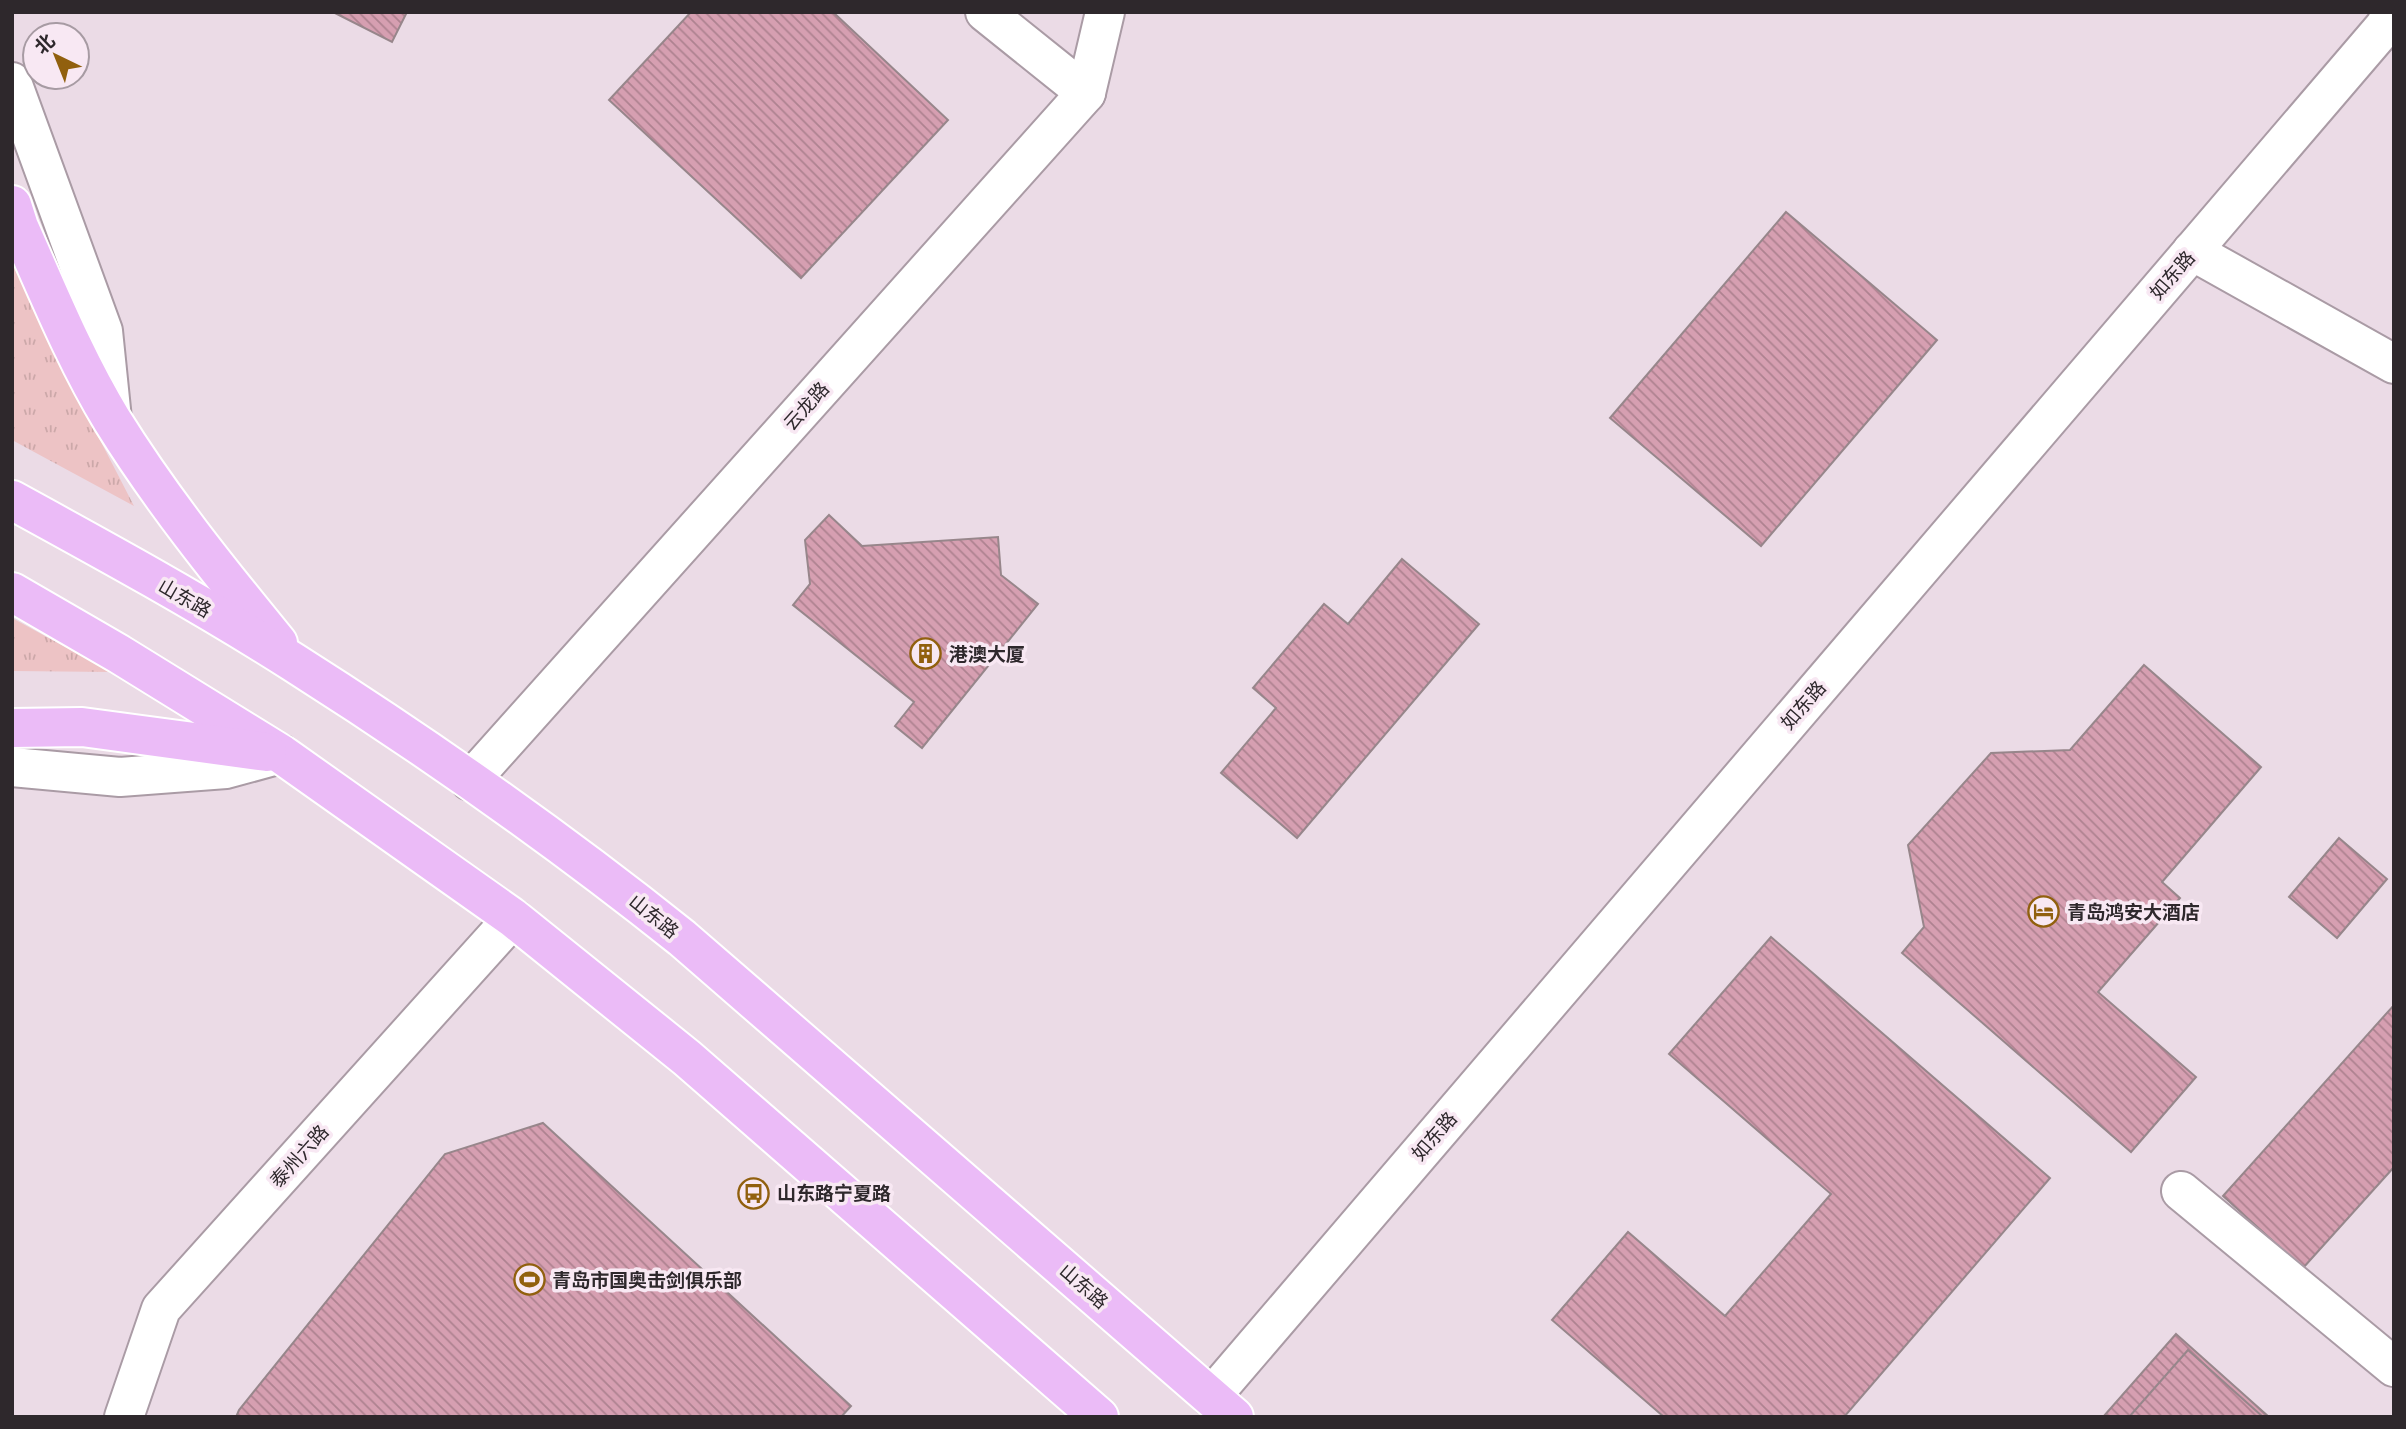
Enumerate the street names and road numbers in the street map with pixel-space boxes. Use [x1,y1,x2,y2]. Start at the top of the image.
street label: 如东路 [2144,246,2199,304]
street label: 云龙路 [778,377,833,435]
street label: 山东路 [155,573,216,622]
street label: 如东路 [1775,676,1830,734]
street label: 山东路 [625,889,684,942]
street label: 如东路 [1406,1107,1461,1165]
street label: 泰州六路 [265,1120,333,1192]
street label: 山东路 [1055,1258,1113,1313]

